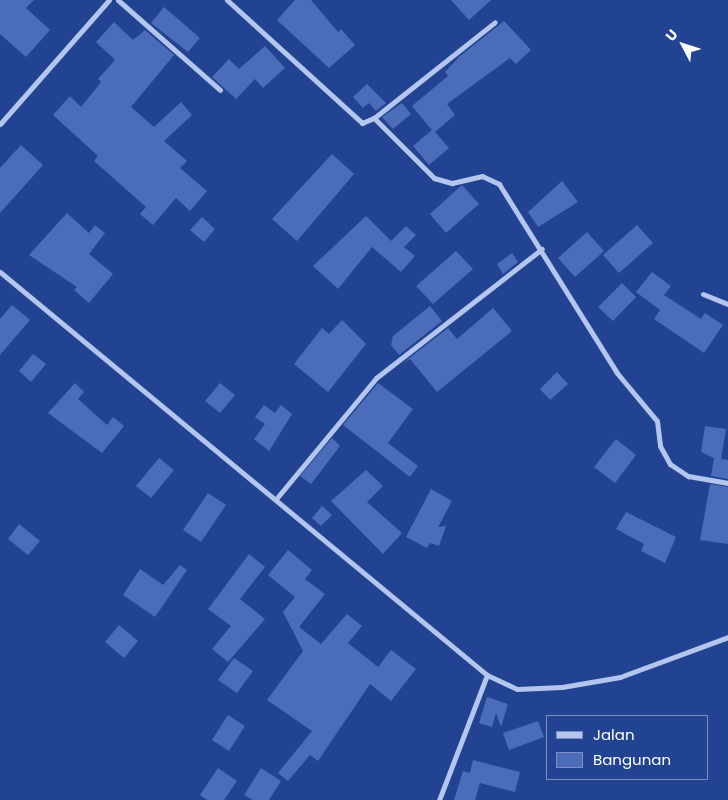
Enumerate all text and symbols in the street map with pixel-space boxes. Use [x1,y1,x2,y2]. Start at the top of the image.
north arrow [658,20,708,70]
text: U [661,25,682,46]
legend [546,715,708,780]
text: Jalan [593,724,635,745]
text: Bangunan [593,749,671,770]

